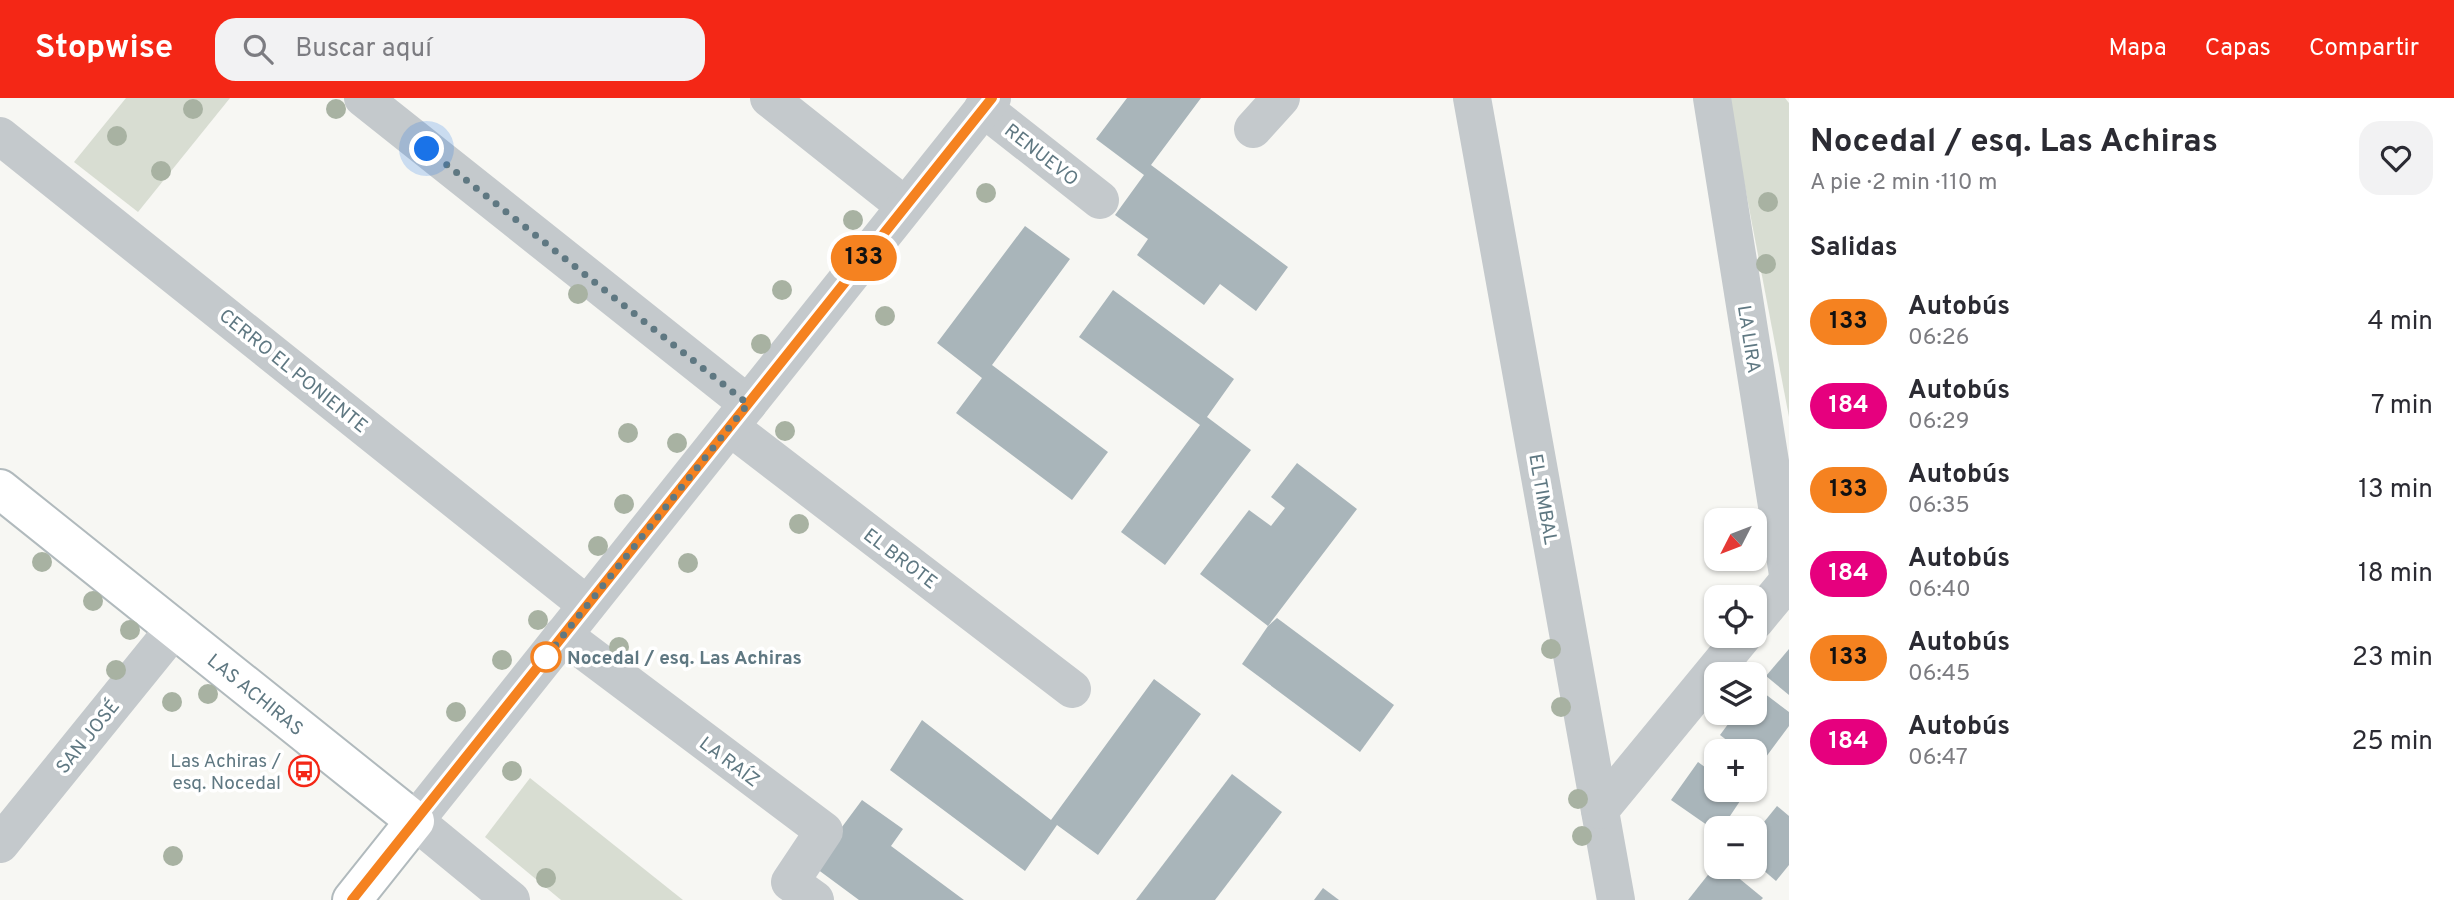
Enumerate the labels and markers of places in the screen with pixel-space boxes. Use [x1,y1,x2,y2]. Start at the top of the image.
marker: Nocedal / esq. Las Achiras [531,642,561,672]
place label: Nocedal / esq. Las Achiras [567,647,802,671]
place label: Las Achiras / esq. Nocedal [170,750,281,796]
bus stop icon: Las Achiras / esq. Nocedal [287,754,321,788]

